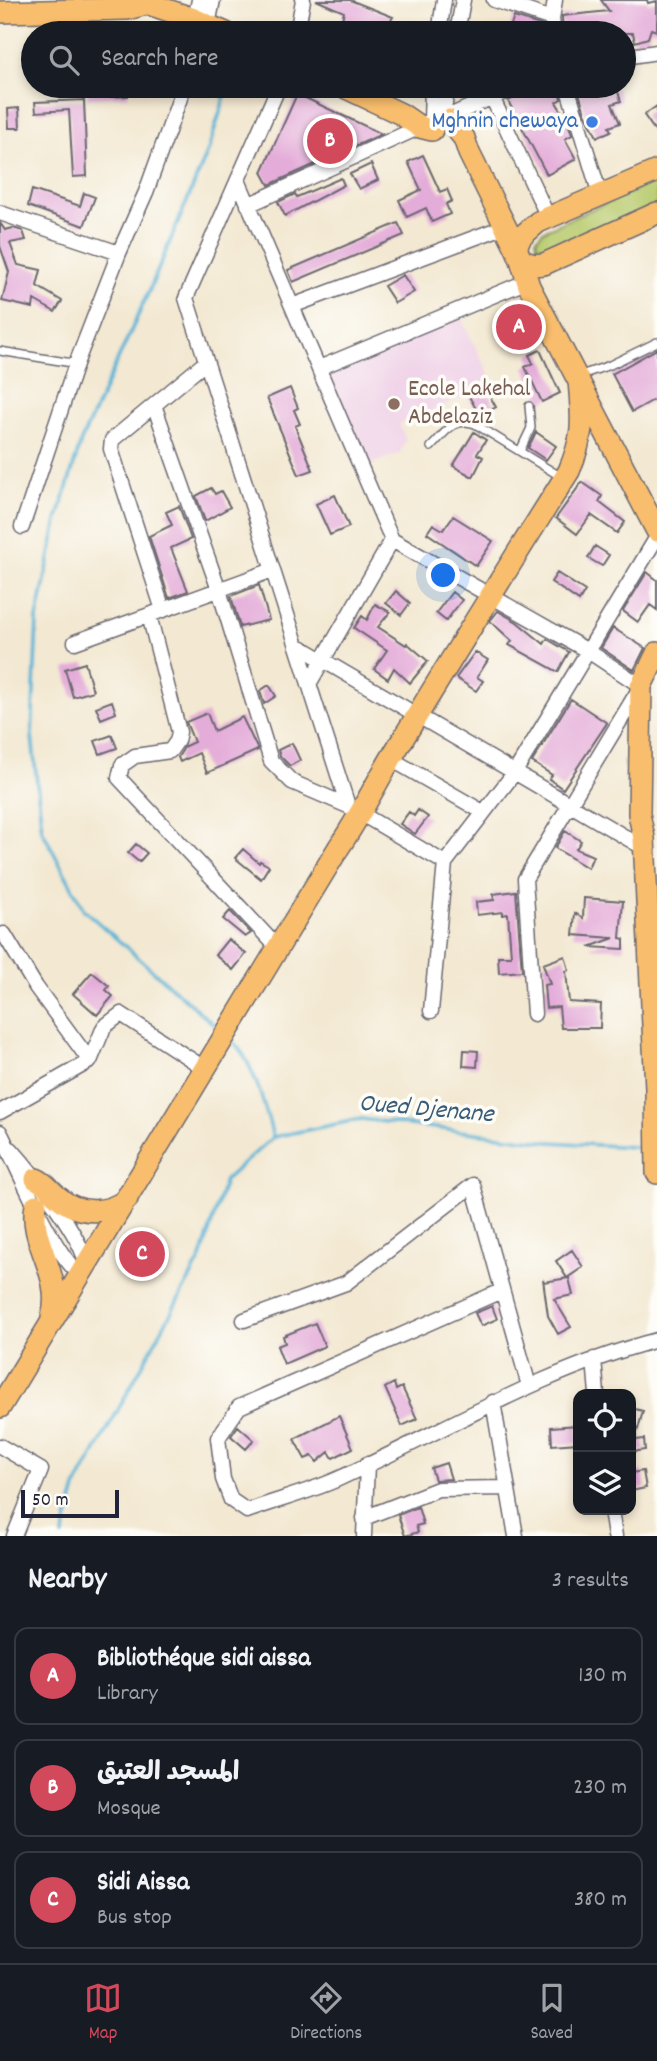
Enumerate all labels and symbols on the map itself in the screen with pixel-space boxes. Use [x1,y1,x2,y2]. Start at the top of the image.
place label: Mghnin chewaya [431,105,579,139]
marker: Mghnin chewaya [584,114,600,130]
pin: B [307,115,353,167]
pin: A [496,301,542,353]
place label: Ecole Lakehal Abdelaziz [408,373,531,435]
marker: Ecole Lakehal Abdelaziz [386,396,402,412]
your location [426,558,460,592]
water label: Oued Djenane [357,1086,496,1134]
pin: C [119,1228,165,1280]
scale bar [21,1487,119,1519]

